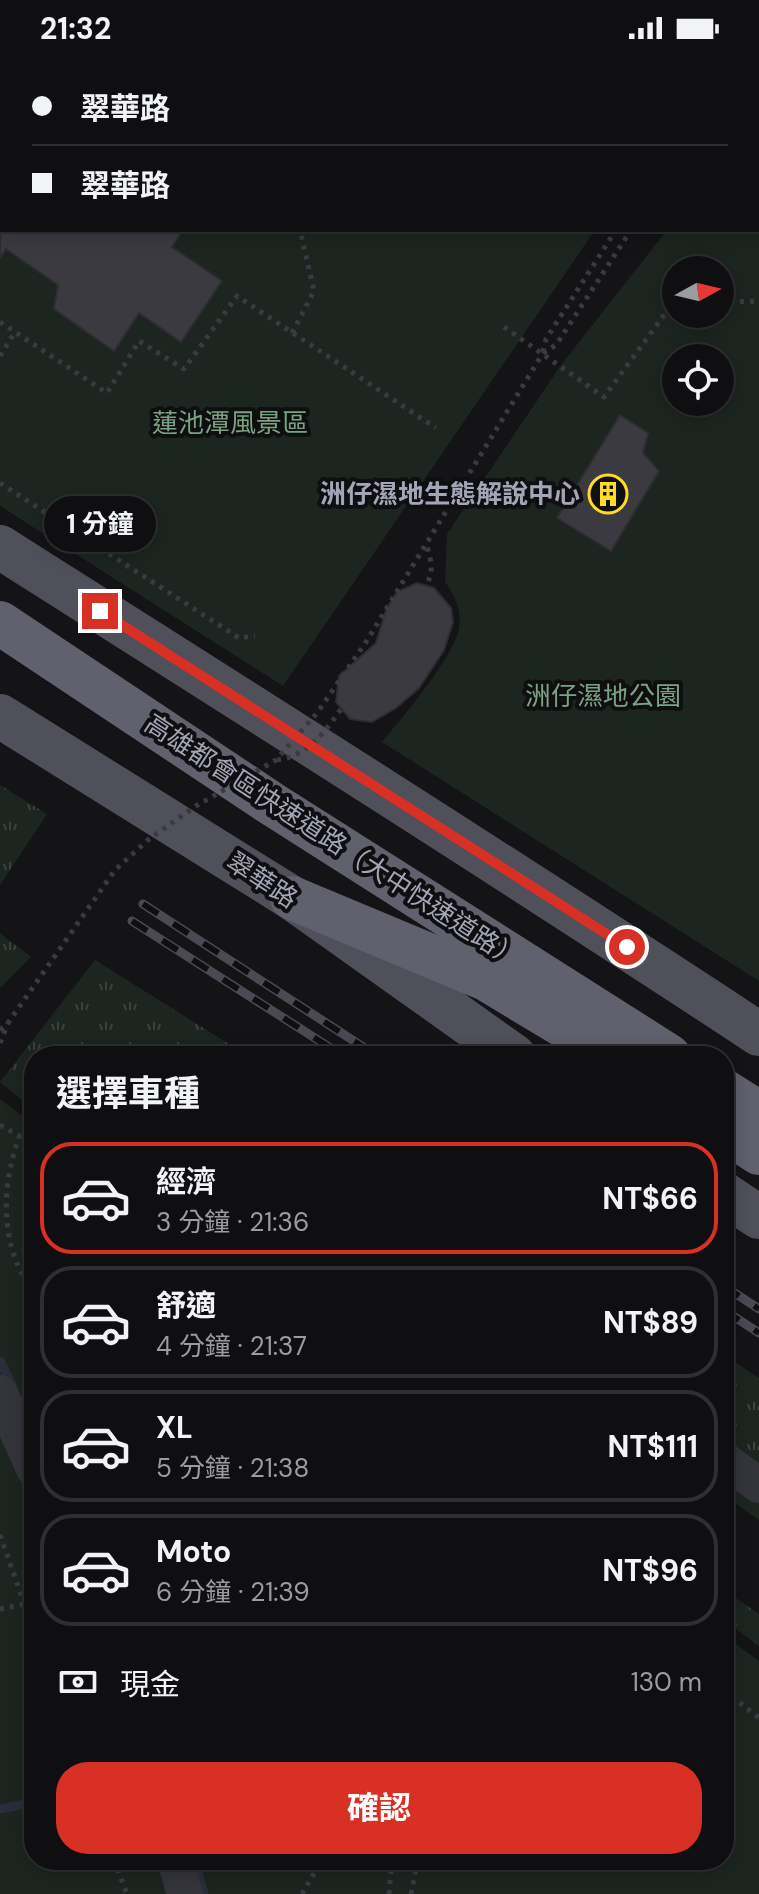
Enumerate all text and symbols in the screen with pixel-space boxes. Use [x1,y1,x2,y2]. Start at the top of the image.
text: 21:32 [40,9,111,48]
text: 翠華路 [80,89,170,128]
text: 翠華路 [80,166,170,205]
north arrow [662,256,734,328]
map controls [662,256,734,416]
button: locate [662,344,734,416]
park label: 蓮池潭風景區 [152,406,308,440]
building icon: 洲仔濕地生態解說中心 [587,473,629,515]
place label: 洲仔濕地生態解說中心 [320,477,580,511]
callout: 1 分鐘 [44,495,156,551]
text: 1 分鐘 [66,507,134,541]
route end [82,593,118,629]
park label: 洲仔濕地公園 [525,679,681,713]
street label: 高雄都會區快速道路（大中快速道路） [138,706,528,976]
street label: 翠華路 [220,844,304,916]
route start [609,929,645,965]
text: 選擇車種 [56,1070,200,1117]
icon: car [60,1162,132,1234]
text: 經濟 [156,1162,216,1201]
text: NT$66 [602,1179,698,1218]
text: 3 分鐘 · 21:36 [156,1205,309,1239]
icon: car [60,1286,132,1358]
text: 舒適 [156,1286,216,1325]
text: NT$89 [603,1303,698,1342]
text: 4 分鐘 · 21:37 [156,1329,307,1363]
text: XL [156,1408,193,1447]
icon: car [60,1410,132,1482]
text: NT$111 [608,1427,698,1466]
text: 5 分鐘 · 21:38 [156,1451,309,1485]
text: Moto [156,1532,231,1571]
icon: car [60,1534,132,1606]
text: NT$96 [602,1551,698,1590]
text: 6 分鐘 · 21:39 [156,1575,310,1609]
icon: cash [56,1660,100,1704]
text: 現金 [120,1665,180,1704]
text: 130 m [631,1665,702,1699]
button: 確認 [56,1762,702,1854]

